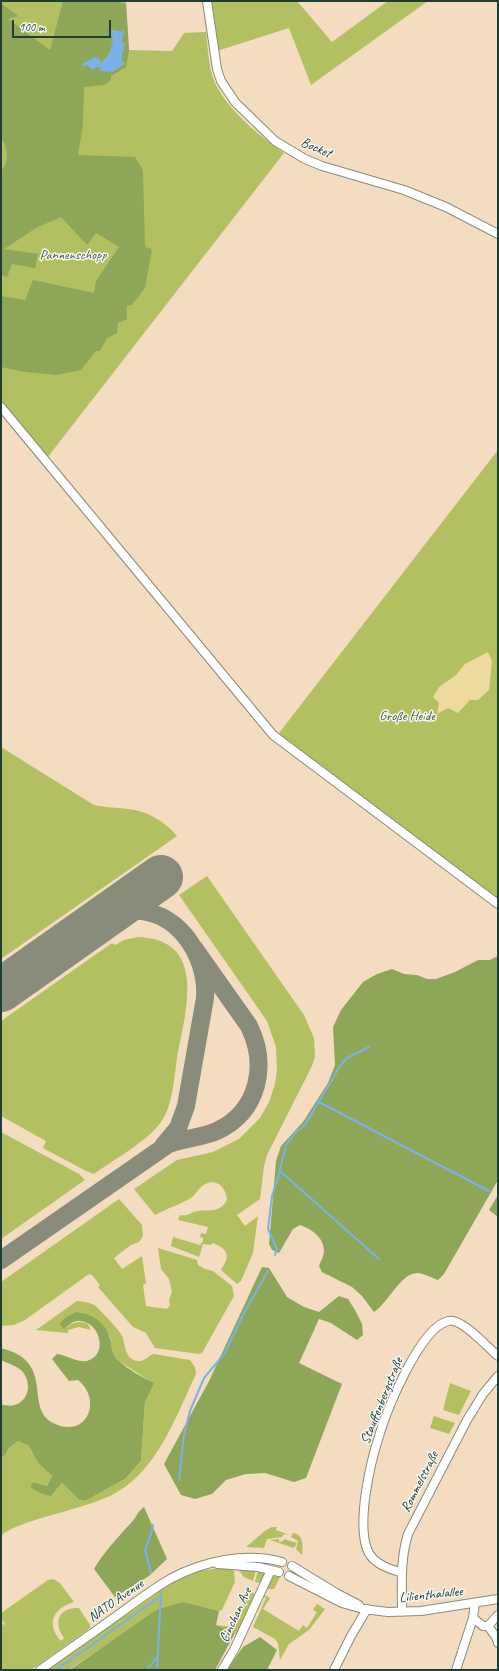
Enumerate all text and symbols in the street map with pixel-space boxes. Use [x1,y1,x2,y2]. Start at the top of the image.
scale bar [14,12,113,38]
text: 100 m [19,19,45,35]
street label: Bocket [298,134,334,162]
park label: Pannenschopp [39,247,107,263]
park label: Große Heide [379,708,435,724]
street label: Stauffenbergstraße [357,1355,407,1447]
street label: Rommelstraße [398,1449,442,1515]
street label: NATO Avenue [85,1576,147,1626]
street label: Lilienthalallee [398,1583,464,1607]
street label: Cinchan Ave [216,1585,256,1645]

